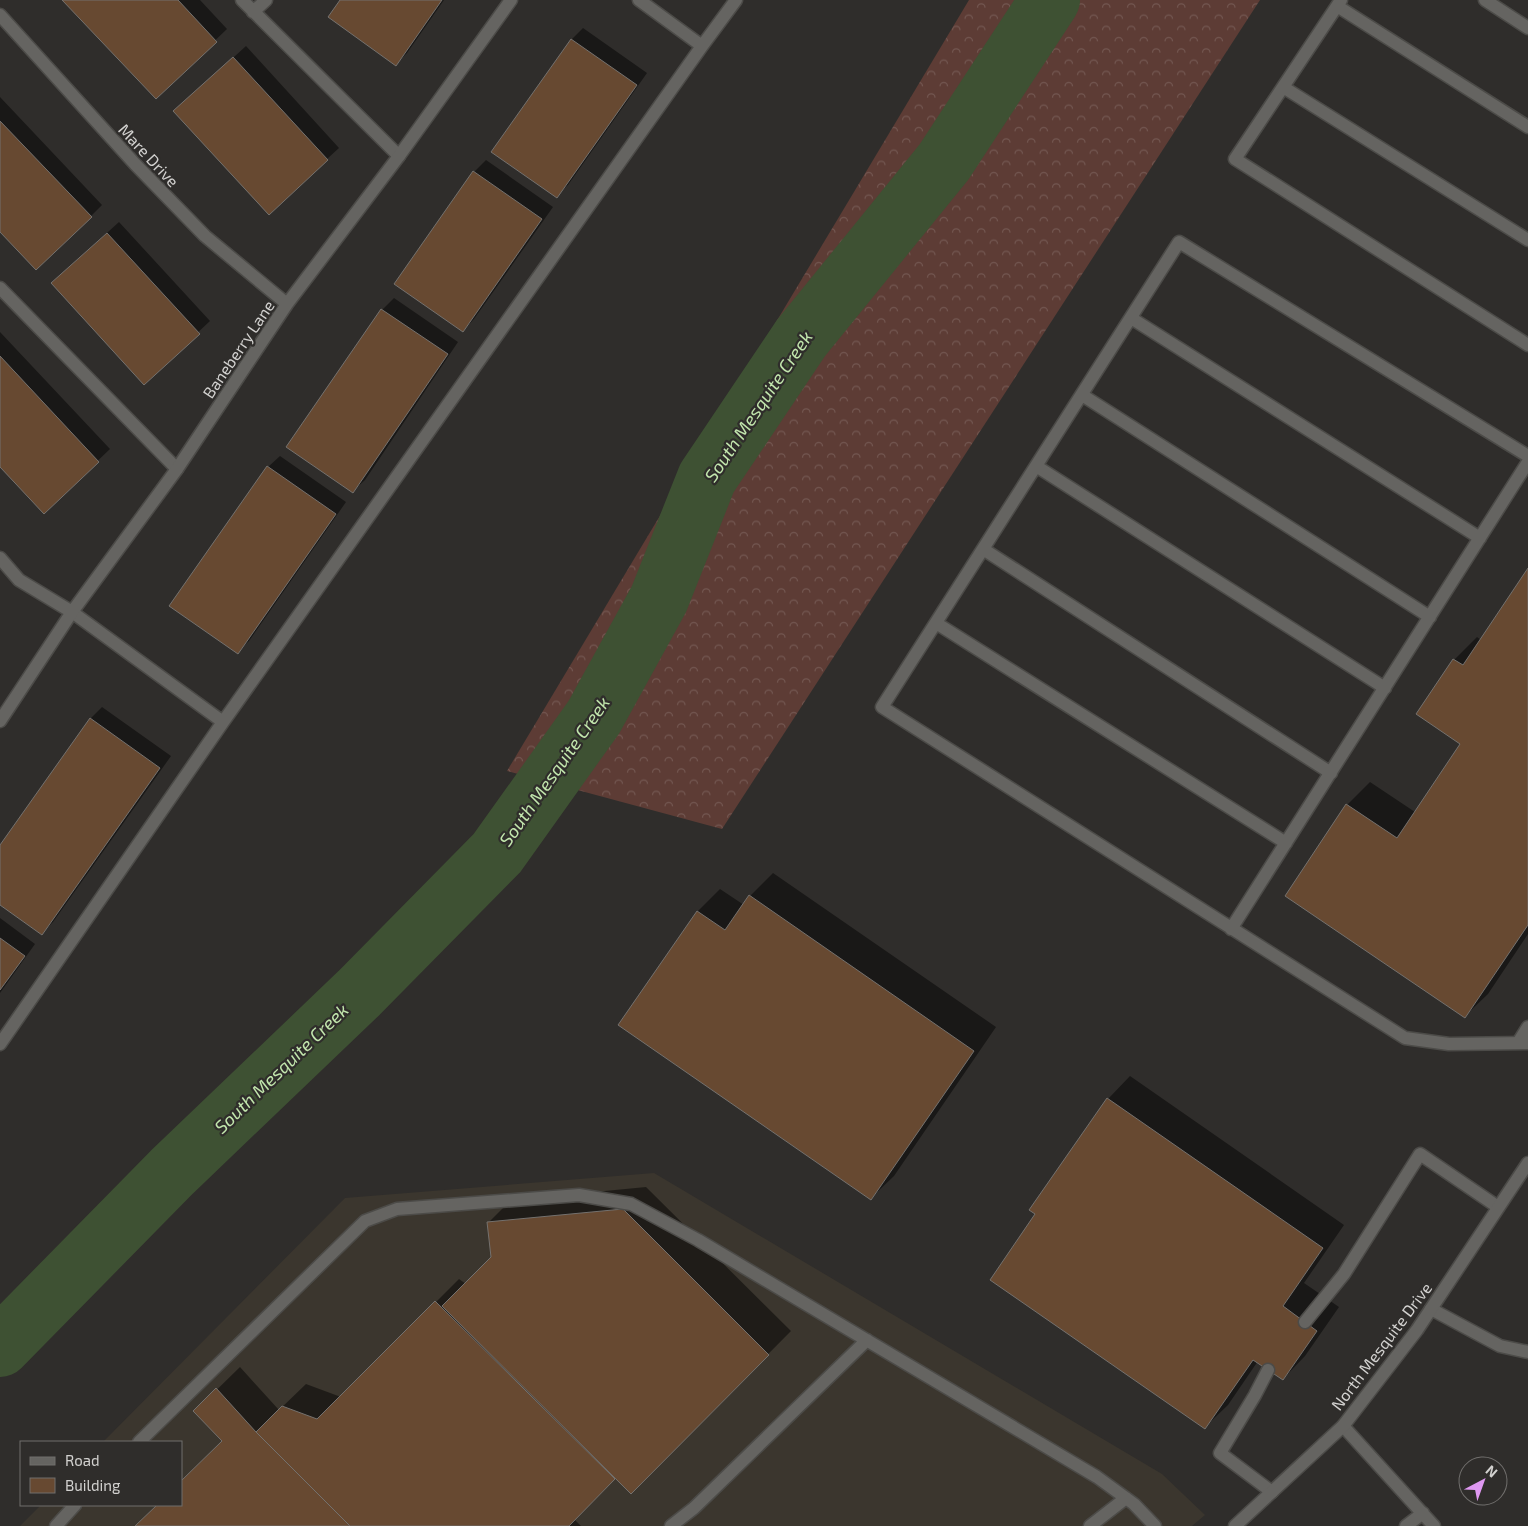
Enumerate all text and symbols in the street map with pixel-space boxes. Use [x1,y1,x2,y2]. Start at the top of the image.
street label: Mare Drive [115,120,183,190]
street label: Baneberry Lane [198,297,278,401]
water label: South Mesquite Creek [699,326,817,486]
water label: South Mesquite Creek [494,692,614,850]
water label: South Mesquite Creek [210,998,352,1138]
street label: North Mesquite Drive [1327,1278,1435,1414]
legend [20,1441,182,1506]
text: Road [65,1451,100,1469]
north arrow [1458,1456,1508,1506]
text: N [1482,1461,1501,1481]
text: Building [65,1476,121,1494]

